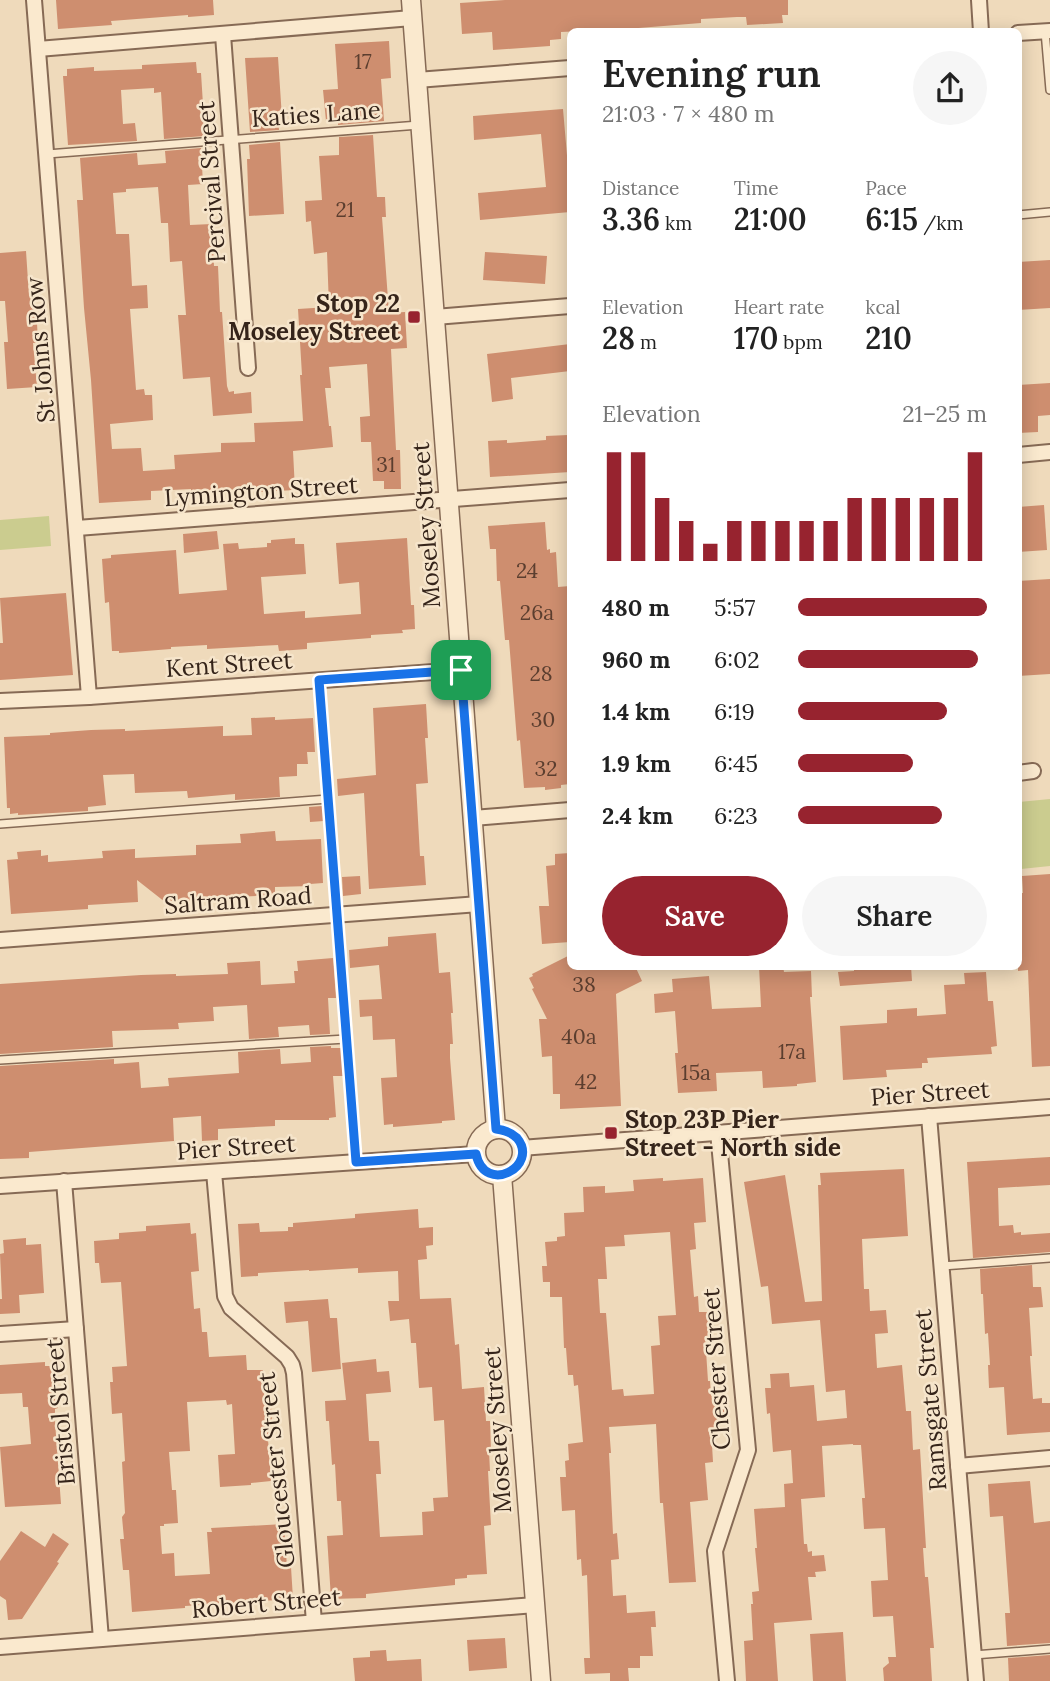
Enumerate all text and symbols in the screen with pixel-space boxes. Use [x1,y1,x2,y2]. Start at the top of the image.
house number: 17 [354,48,372,75]
text: Evening run [602,49,821,97]
button: share [913,51,987,125]
street label: Katies Lane [250,94,382,134]
street label: Percival Street [190,99,232,264]
text: 21:03 · 7 × 480 m [602,99,775,128]
text: Distance [602,176,679,200]
text: Time [734,176,778,200]
text: Pace [865,176,907,200]
house number: 21 [336,196,354,223]
text: 3.36 [602,200,660,238]
text: 21:00 [734,200,807,238]
text: 6:15 [865,200,918,238]
text: km [660,211,692,235]
text: /km [918,211,963,235]
street label: St Johns Row [18,275,62,424]
place label: Stop 22 Moseley Street [228,288,401,347]
text: Elevation [602,295,684,319]
text: Heart rate [734,295,824,319]
text: kcal [865,295,900,319]
marker: Stop 22 Moseley Street [406,309,422,325]
text: 28 [602,319,635,357]
text: 170 [734,319,778,357]
text: 210 [865,319,912,357]
text: m [635,330,657,354]
text: bpm [778,330,823,354]
text: Elevation [602,399,701,428]
text: 21–25 m [902,399,987,428]
street label: Moseley Street [405,440,447,609]
house number: 31 [376,451,396,478]
street label: Lymington Street [163,469,360,513]
house number: 24 [516,557,538,584]
text: 480 m [602,593,670,622]
text: 5:57 [714,593,755,622]
house number: 26a [520,599,554,626]
pin [431,640,491,700]
street label: Kent Street [165,644,294,684]
text: 960 m [602,645,670,674]
text: 6:02 [714,645,760,674]
icon: arrive [442,651,480,689]
house number: 28 [529,660,553,687]
text: 1.4 km [602,697,670,726]
text: 6:19 [714,697,755,726]
house number: 30 [531,706,555,733]
text: 1.9 km [602,749,671,778]
text: 6:45 [714,749,758,778]
house number: 32 [535,755,557,782]
text: 2.4 km [602,801,673,830]
text: 6:23 [714,801,758,830]
button: Save [602,876,788,956]
button: Share [802,876,987,956]
street label: Saltram Road [163,879,313,921]
house number: 38 [572,971,596,998]
house number: 40a [561,1023,597,1050]
house number: 17a [778,1038,806,1065]
house number: 15a [681,1059,711,1086]
house number: 42 [575,1068,597,1095]
street label: Pier Street [870,1073,991,1113]
place label: Stop 23P Pier Street - North side [625,1104,841,1163]
marker: Stop 23P Pier Street - North side [603,1125,619,1141]
street label: Pier Street [176,1127,297,1167]
street label: Chester Street [695,1286,737,1451]
street label: Ramsgate Street [907,1307,953,1492]
street label: Bristol Street [38,1337,82,1487]
street label: Moseley Street [476,1345,518,1514]
street label: Gloucester Street [250,1370,302,1570]
street label: Robert Street [190,1581,343,1625]

